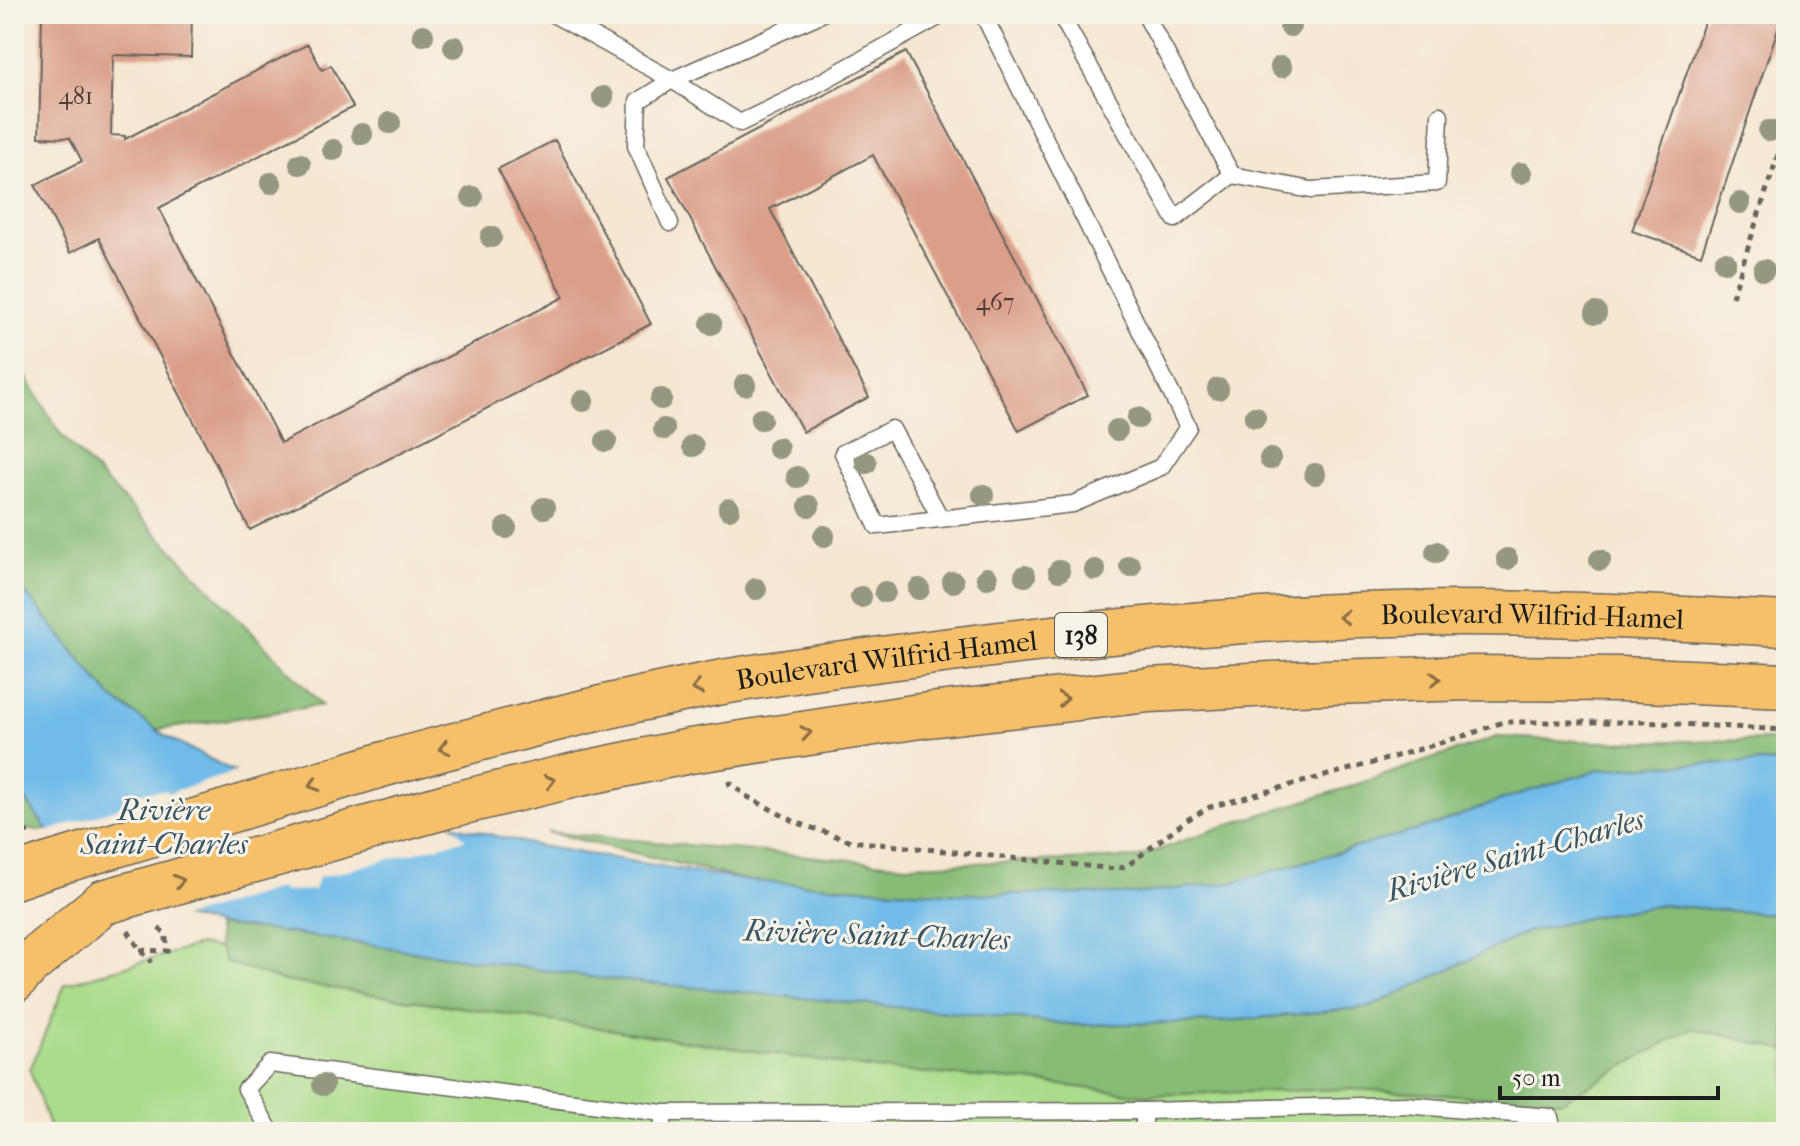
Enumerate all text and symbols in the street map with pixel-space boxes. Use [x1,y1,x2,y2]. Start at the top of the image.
house number: 481 [59,82,93,110]
house number: 467 [976,288,1014,316]
street label: Boulevard Wilfrid-Hamel [1380,597,1685,636]
one-way arrow [1337,608,1350,626]
road number: 138 [1055,613,1107,657]
street label: Boulevard Wilfrid-Hamel [734,624,1039,697]
one-way arrow [1429,670,1442,687]
one-way arrow [690,678,703,695]
one-way arrow [1057,691,1070,708]
one-way arrow [799,725,813,742]
one-way arrow [437,739,451,755]
one-way arrow [543,774,557,791]
one-way arrow [307,776,321,792]
water label: Rivière Saint-Charles [79,793,248,862]
water label: Rivière Saint-Charles [1381,802,1649,910]
one-way arrow [172,874,186,890]
water label: Rivière Saint-Charles [741,913,1011,958]
scale bar [1500,1050,1718,1100]
text: 50 m [1512,1064,1561,1092]

